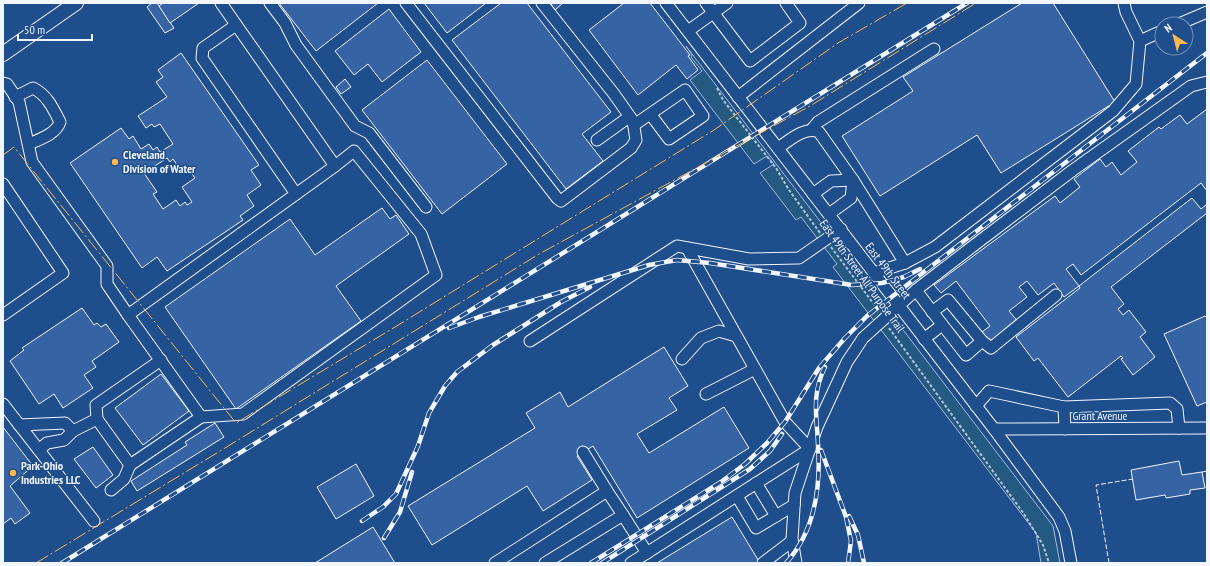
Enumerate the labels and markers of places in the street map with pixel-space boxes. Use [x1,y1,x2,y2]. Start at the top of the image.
place label: Cleveland Division of Water [123,147,196,176]
marker: Cleveland Division of Water [110,157,120,167]
place label: Park-Ohio Industries LLC [21,458,81,487]
marker: Park-Ohio Industries LLC [8,468,18,478]

